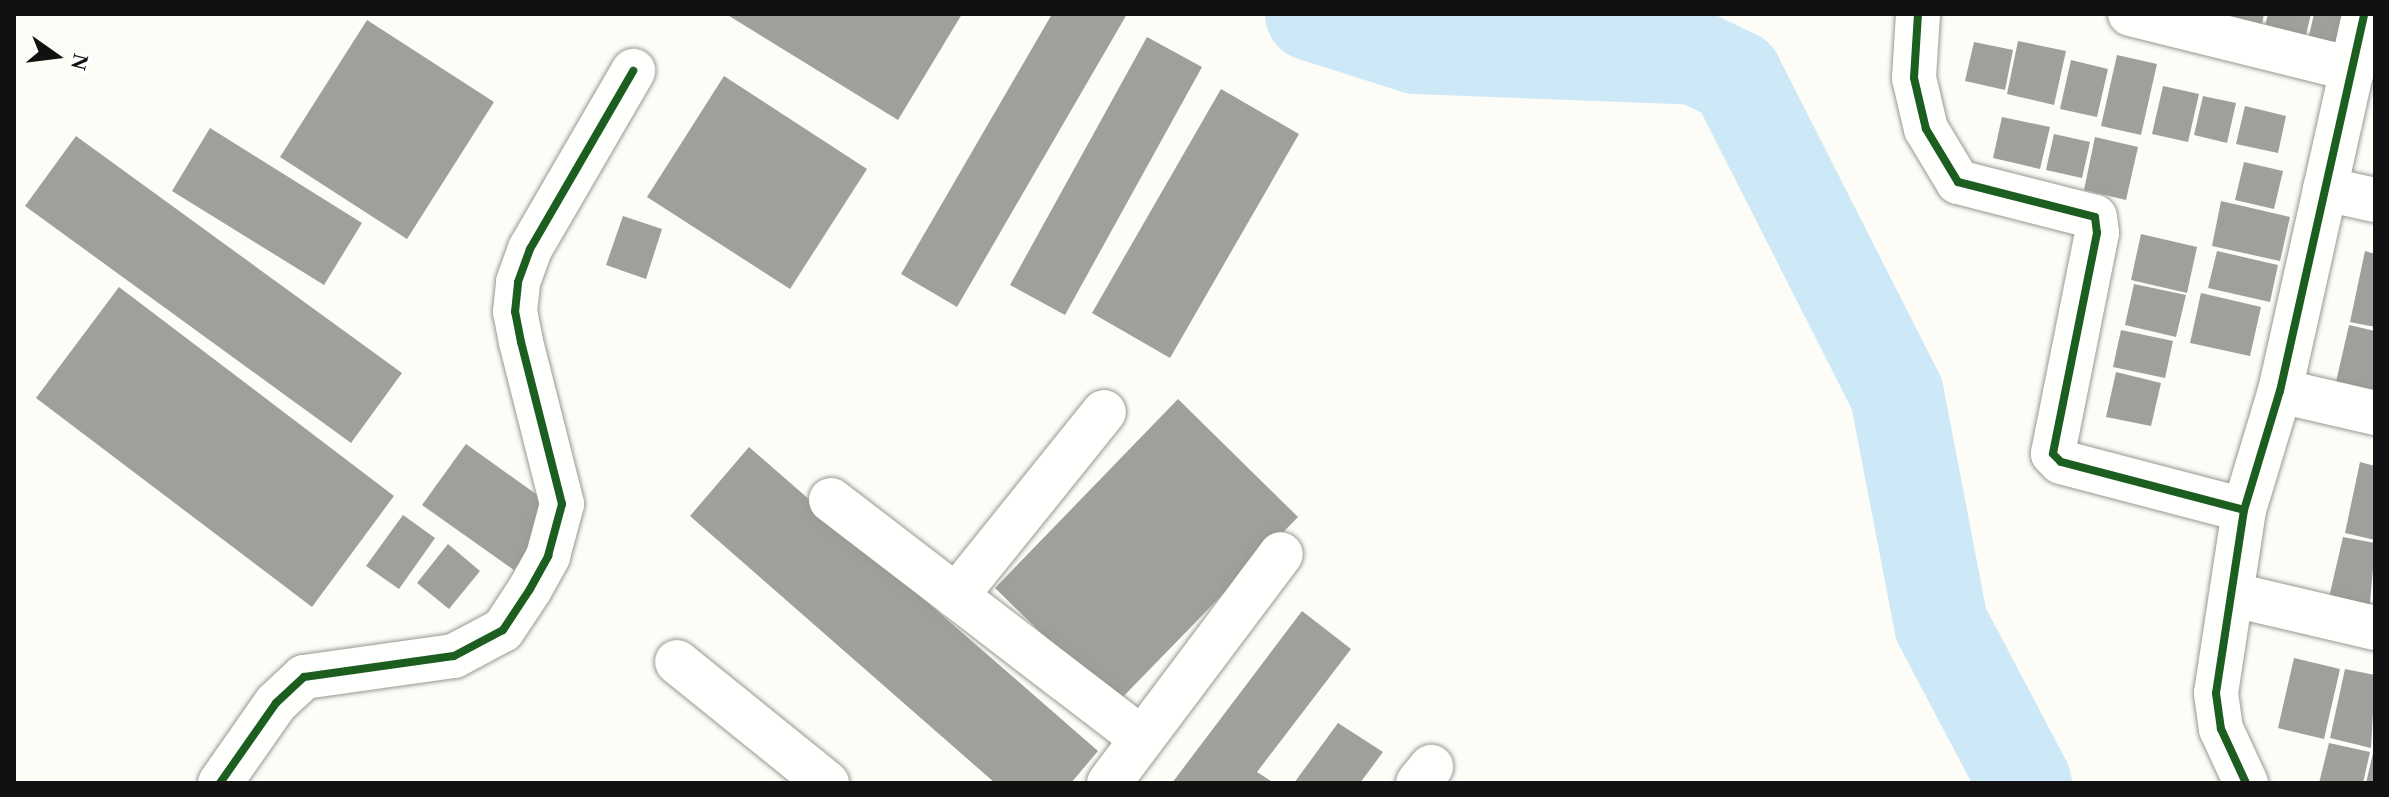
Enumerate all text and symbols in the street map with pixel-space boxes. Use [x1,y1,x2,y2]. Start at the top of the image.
north arrow [16,16,96,96]
text: N [66,51,94,73]

